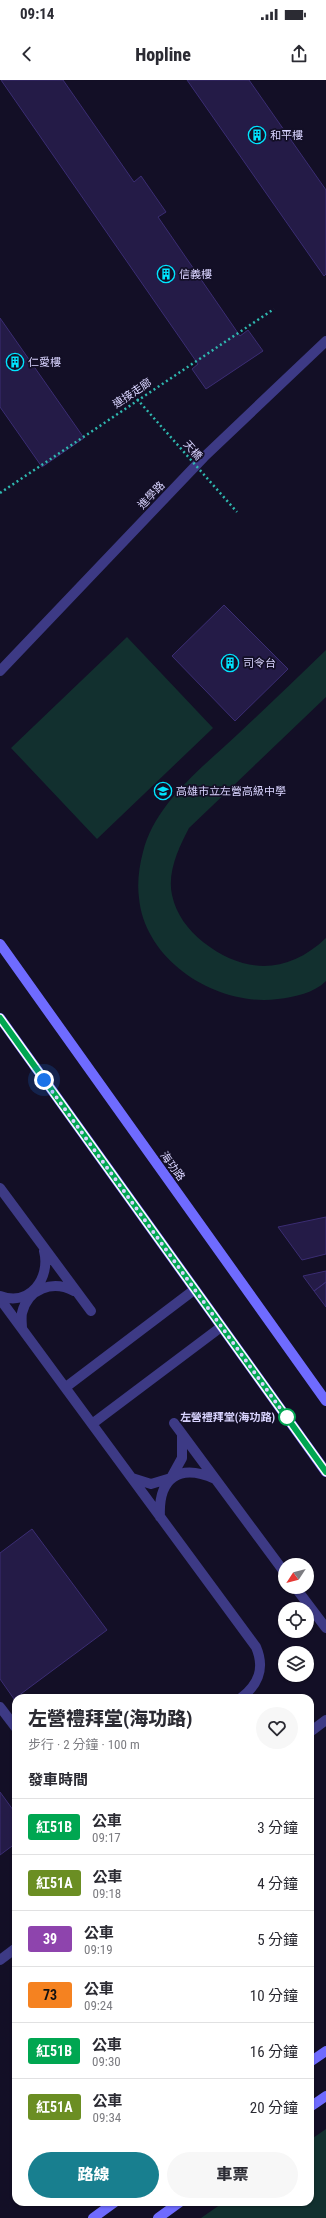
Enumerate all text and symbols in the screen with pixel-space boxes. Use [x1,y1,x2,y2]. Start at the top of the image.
text: 09:14 [20,5,54,23]
icon: back [16,43,38,65]
icon: share [288,43,310,65]
text: Hopline [135,44,191,65]
building icon: 和平樓 [247,125,267,145]
place label: 和平樓 [270,129,303,142]
building icon: 信義樓 [156,264,176,284]
place label: 信義樓 [179,268,212,281]
building icon: 仁愛樓 [5,352,25,372]
place label: 仁愛樓 [28,356,61,369]
street label: 連接走廊 [110,376,154,411]
street label: 天橋 [180,438,205,463]
street label: 進學路 [135,479,167,512]
building icon: 司令台 [220,653,240,673]
place label: 司令台 [243,657,276,670]
school or university icon: 高雄市立左營高級中學 [153,781,173,801]
place label: 高雄市立左營高級中學 [176,785,286,798]
your location [34,1070,54,1090]
street label: 海功路 [158,1149,188,1183]
marker: 左營禮拜堂(海功路) [278,1408,296,1426]
place label: 左營禮拜堂(海功路) [180,1411,275,1424]
north arrow [278,1558,314,1594]
map controls [278,1558,314,1682]
button: locate [278,1602,314,1638]
button: layers [278,1646,314,1682]
text: 左營禮拜堂(海功路) [28,1707,192,1730]
button: heart [256,1707,298,1749]
text: 步行 · 2 分鐘 · 100 m [28,1737,140,1752]
text: 發車時間 [28,1771,88,1789]
text: 公車 [92,1812,122,1830]
text: 紅51B [36,1819,72,1835]
text: 3 分鐘 [257,1819,298,1837]
text: 09:17 [92,1830,121,1845]
text: 公車 [93,1868,123,1886]
text: 紅51A [36,1875,73,1891]
text: 4 分鐘 [257,1875,298,1893]
text: 09:18 [93,1886,121,1901]
text: 公車 [84,1924,114,1942]
text: 39 [43,1931,57,1947]
text: 5 分鐘 [257,1931,298,1949]
text: 09:19 [84,1942,113,1957]
text: 公車 [84,1980,114,1998]
text: 73 [43,1987,57,2003]
text: 10 分鐘 [250,1987,298,2005]
text: 09:24 [84,1998,113,2013]
text: 公車 [92,2036,122,2054]
text: 紅51B [36,2043,72,2059]
text: 16 分鐘 [250,2043,298,2061]
text: 09:30 [92,2054,121,2069]
text: 公車 [93,2092,123,2110]
text: 紅51A [36,2099,73,2115]
text: 20 分鐘 [250,2099,298,2117]
text: 09:34 [93,2110,121,2125]
button: 路線 [28,2152,159,2198]
button: 車票 [167,2152,298,2198]

